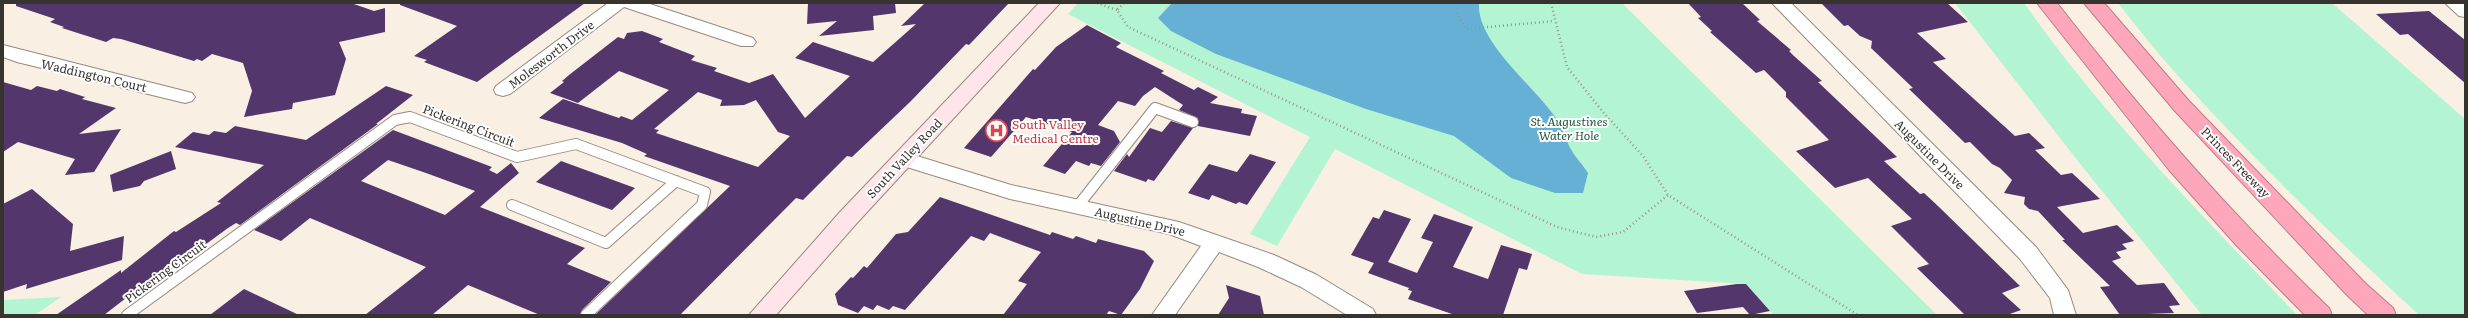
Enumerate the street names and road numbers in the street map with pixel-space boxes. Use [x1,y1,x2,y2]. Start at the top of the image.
street label: Molesworth Drive [504,16,598,92]
street label: Waddington Court [39,54,149,96]
street label: Pickering Circuit [420,99,518,151]
street label: South Valley Road [862,114,946,202]
street label: Augustine Drive [1891,115,1969,193]
street label: Princes Freeway [2197,122,2275,202]
street label: Augustine Drive [1093,202,1187,240]
street label: Pickering Circuit [120,235,210,307]

